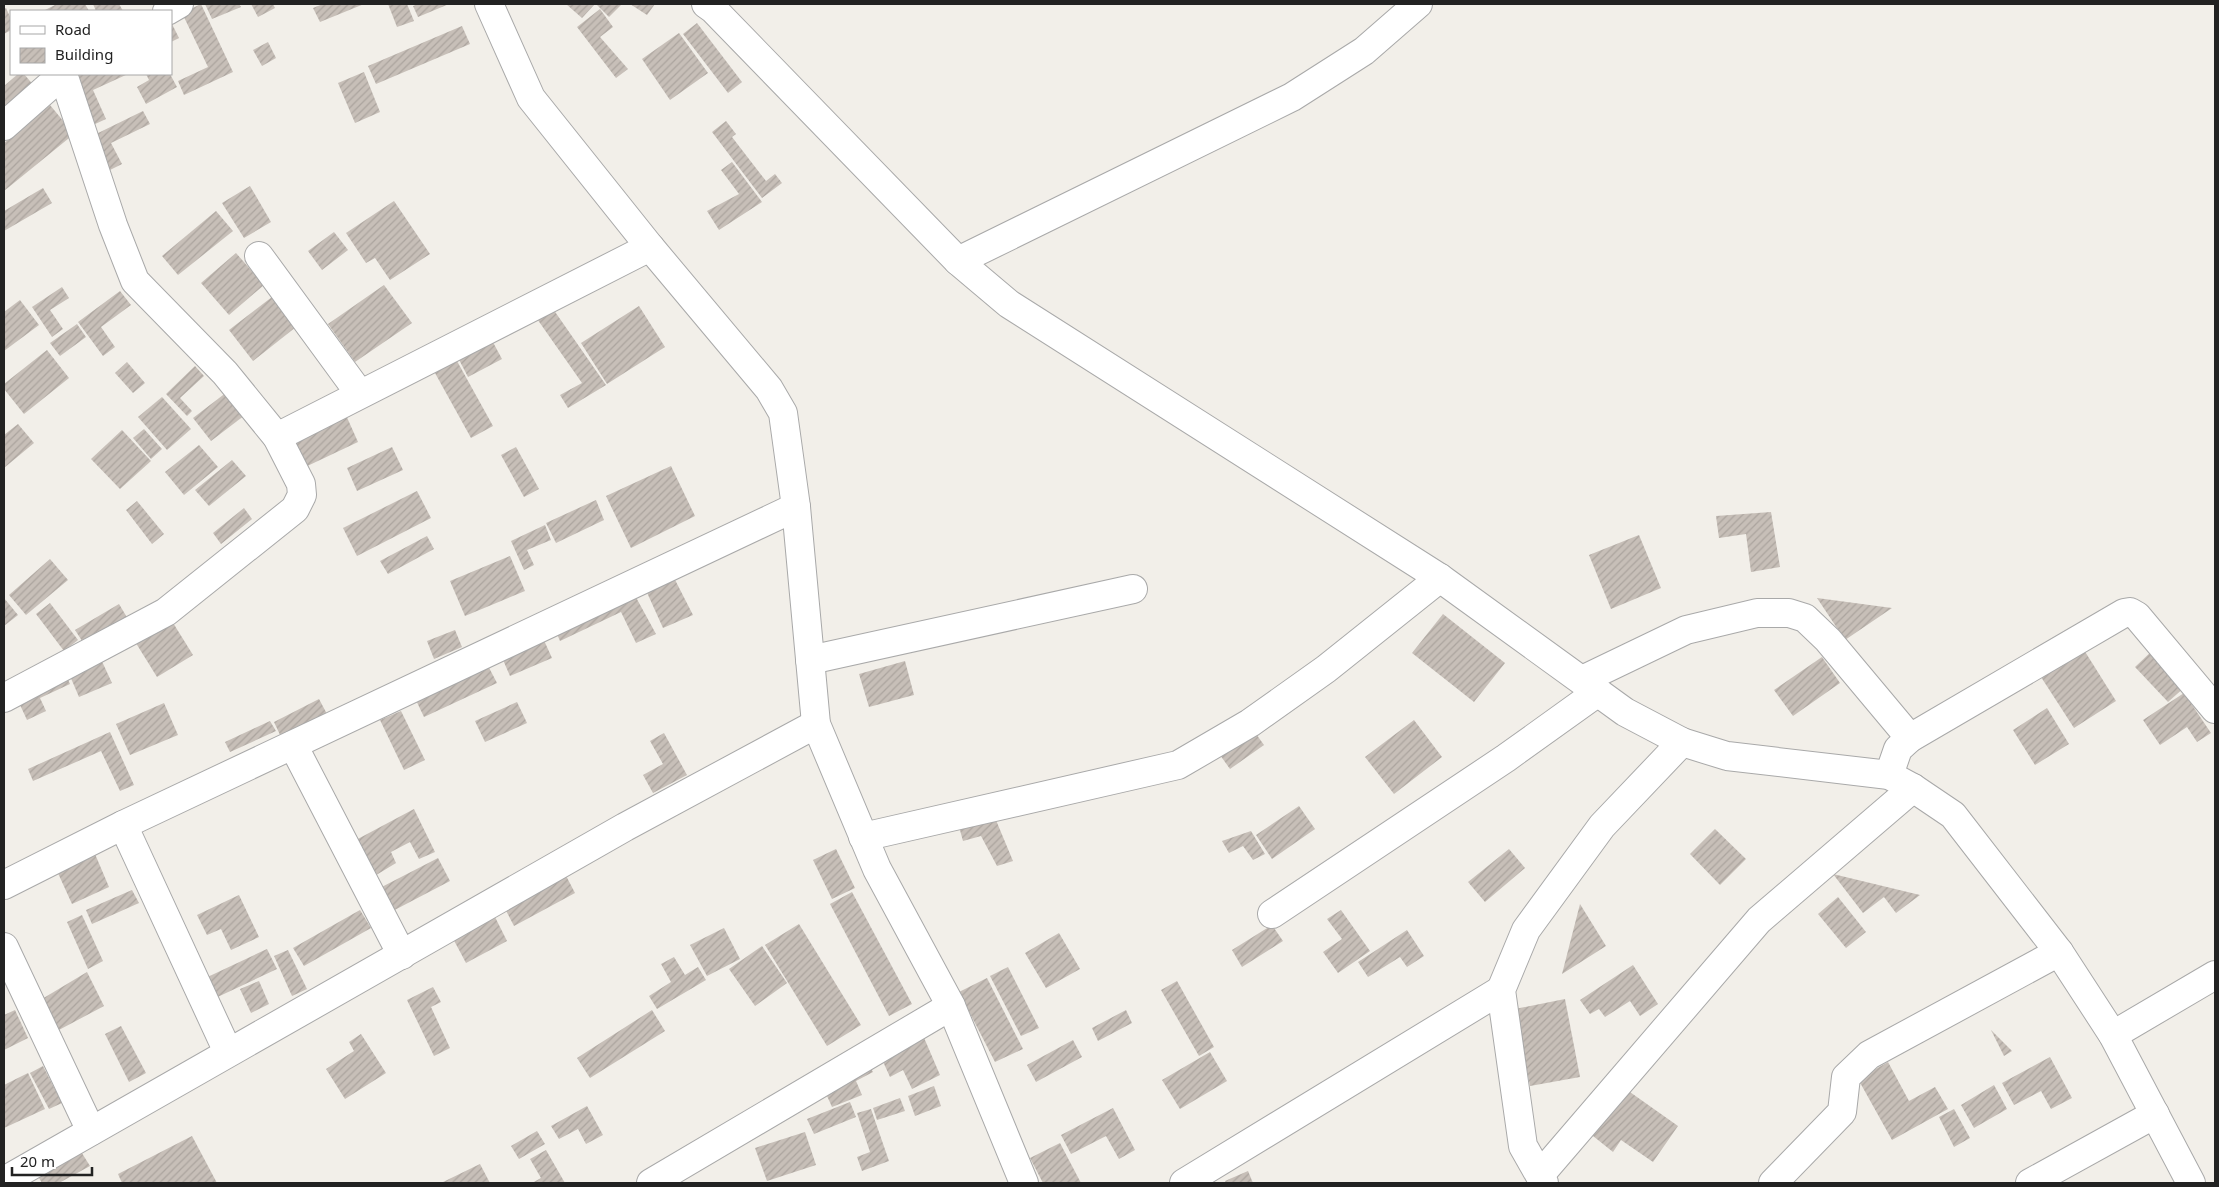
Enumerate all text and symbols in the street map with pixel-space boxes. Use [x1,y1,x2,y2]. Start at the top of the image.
legend [10,10,172,75]
text: Road [55,19,91,39]
text: Building [55,44,113,64]
scale bar [12,1144,92,1176]
text: 20 m [20,1151,55,1171]

